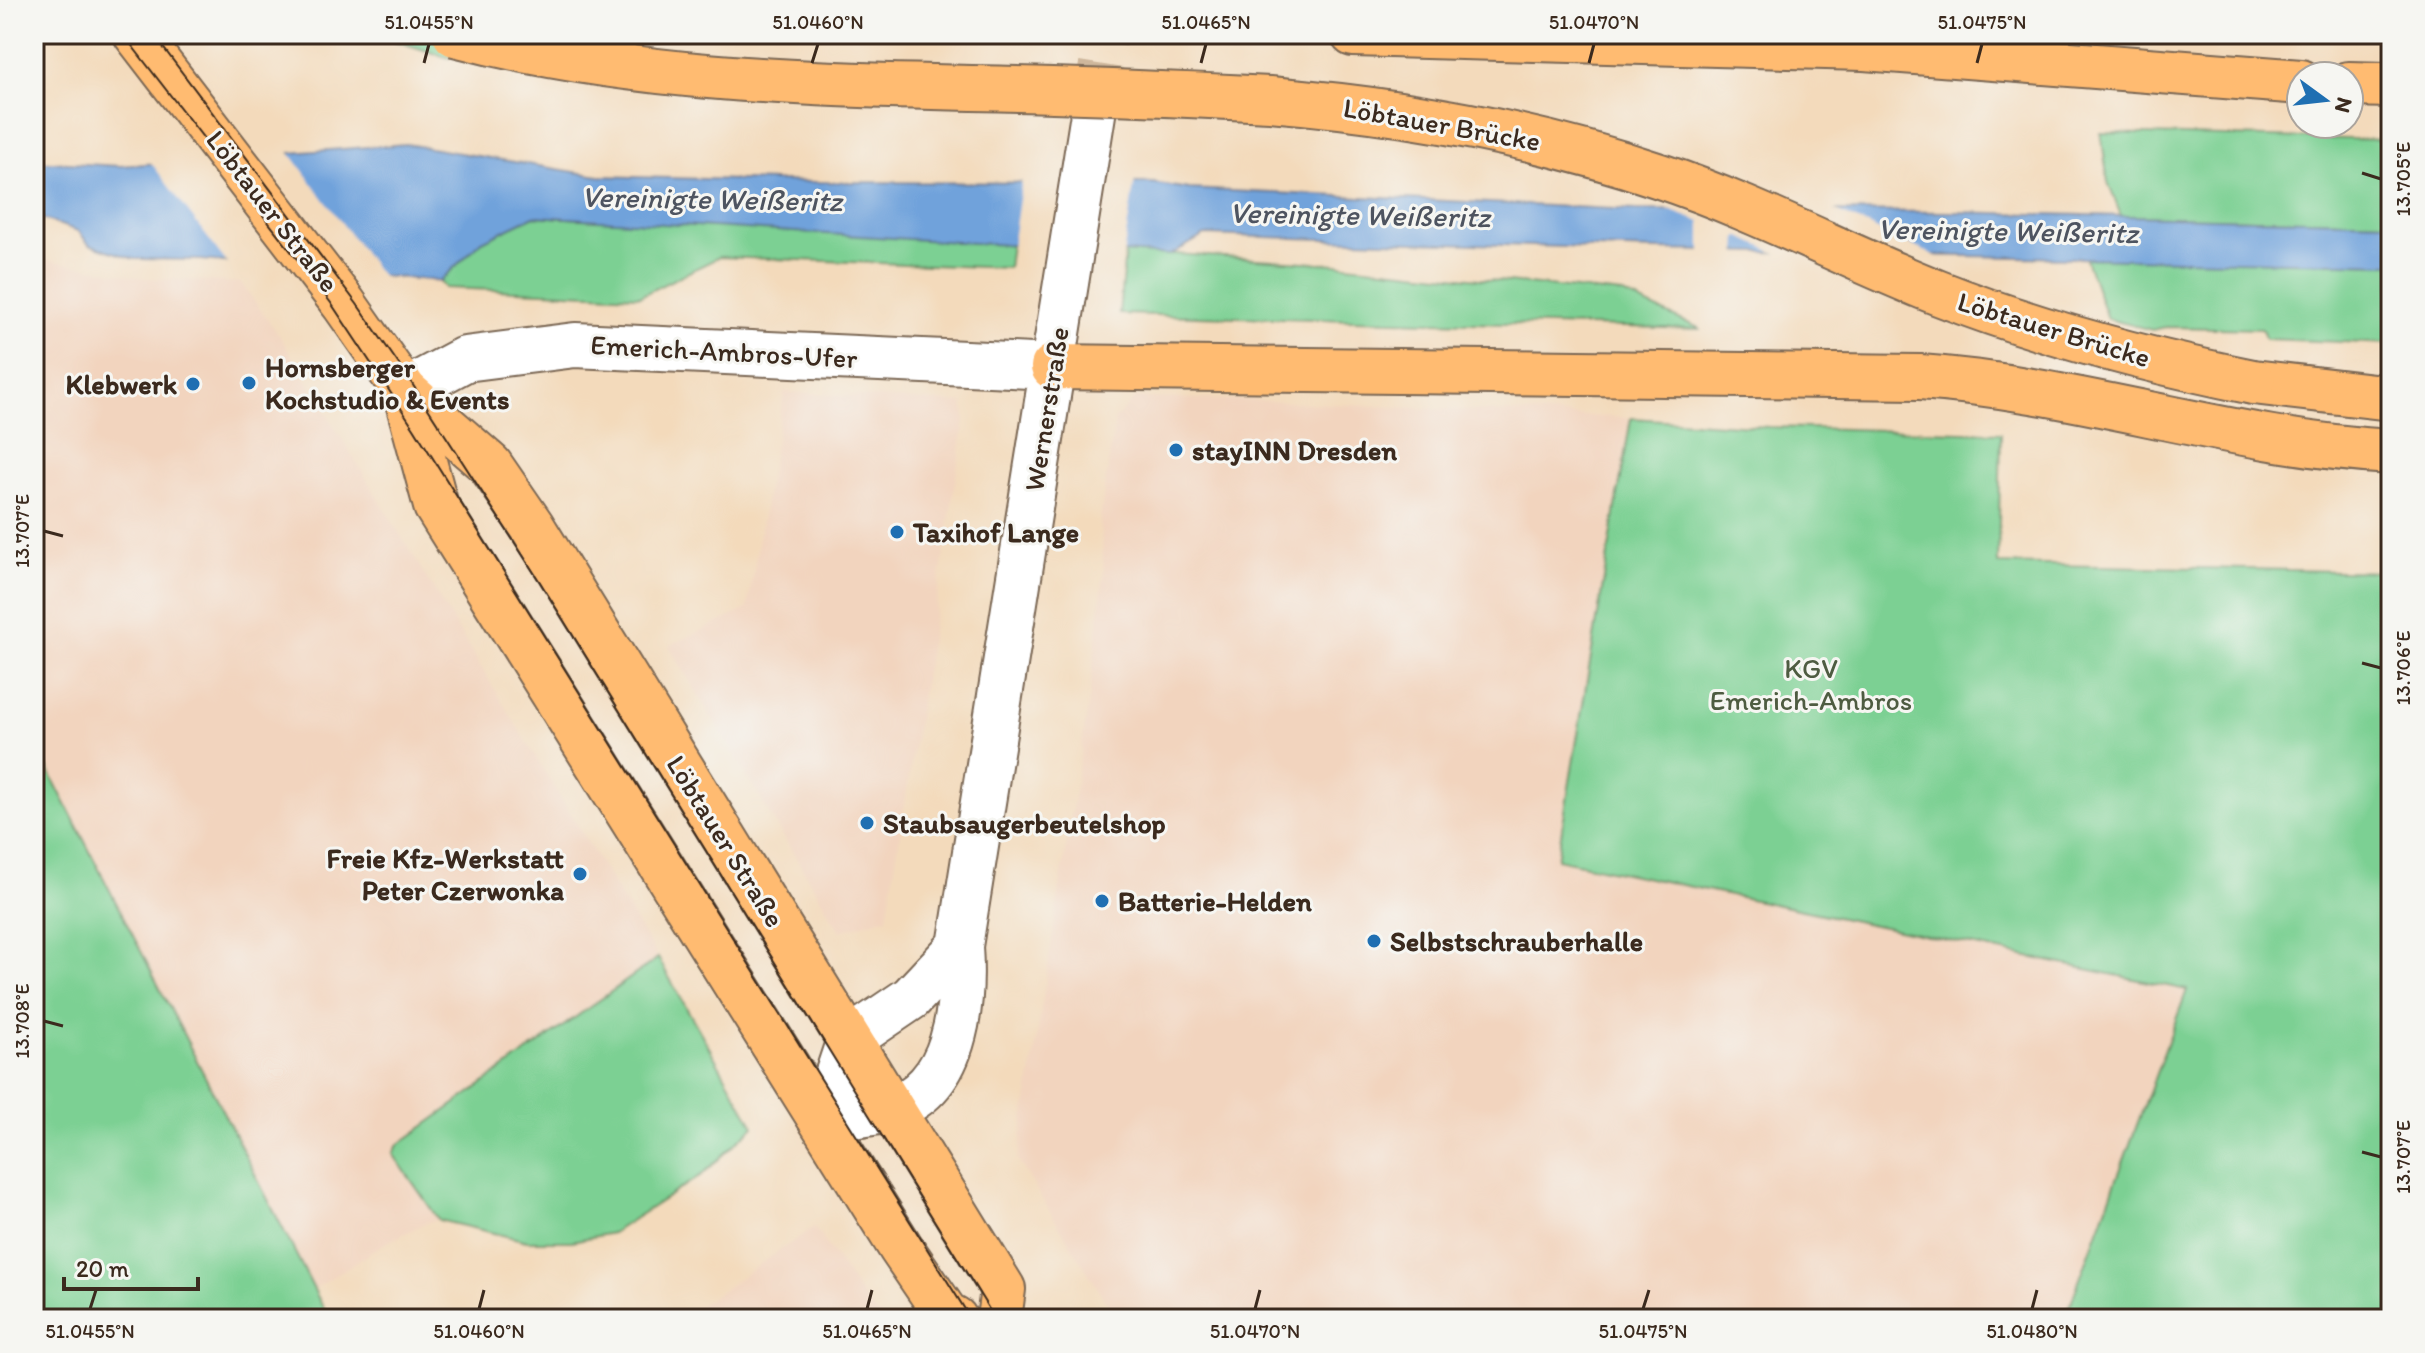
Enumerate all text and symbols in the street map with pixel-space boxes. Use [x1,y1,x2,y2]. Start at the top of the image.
text: 51.0455°N [384,10,474,34]
text: 51.0460°N [772,10,864,34]
text: 51.0465°N [1161,10,1251,34]
text: 51.0470°N [1549,10,1639,34]
text: 51.0475°N [1938,10,2026,34]
north arrow [2285,60,2365,140]
street label: Löbtauer Brücke [1341,90,1543,158]
text: N [2329,94,2359,116]
street label: Löbtauer Straße [199,123,347,299]
text: 13.705°E [2391,142,2415,216]
water label: Vereinigte Weißeritz [581,178,845,219]
water label: Vereinigte Weißeritz [1229,194,1493,235]
water label: Vereinigte Weißeritz [1877,210,2141,251]
street label: Löbtauer Brücke [1954,284,2154,374]
street label: Wernerstraße [1016,324,1076,494]
street label: Emerich-Ambros-Ufer [590,327,858,375]
place label: Hornsberger Kochstudio & Events [265,350,509,416]
place label: Klebwerk [66,367,178,401]
marker: Hornsberger Kochstudio & Events [240,374,258,392]
marker: Klebwerk [184,375,202,393]
place label: stayINN Dresden [1192,433,1397,467]
marker: stayINN Dresden [1167,441,1185,459]
text: 13.707°E [10,494,34,568]
place label: Taxihof Lange [912,515,1079,549]
marker: Taxihof Lange [888,523,906,541]
text: 13.706°E [2391,631,2415,705]
park label: KGV Emerich-Ambros [1710,651,1912,717]
street label: Löbtauer Straße [660,749,792,933]
place label: Staubsaugerbeutelshop [883,806,1166,840]
marker: Staubsaugerbeutelshop [858,814,876,832]
place label: Freie Kfz-Werkstatt Peter Czerwonka [327,841,564,907]
marker: Freie Kfz-Werkstatt Peter Czerwonka [571,865,589,883]
place label: Batterie-Helden [1118,884,1312,918]
marker: Batterie-Helden [1093,892,1111,910]
place label: Selbstschrauberhalle [1390,924,1643,958]
marker: Selbstschrauberhalle [1365,932,1383,950]
text: 13.708°E [10,983,34,1059]
text: 13.707°E [2391,1120,2415,1194]
scale bar [64,1241,198,1291]
text: 20 m [76,1254,129,1283]
text: 51.0455°N [45,1319,135,1343]
text: 51.0460°N [433,1319,525,1343]
text: 51.0465°N [822,1319,912,1343]
text: 51.0470°N [1210,1319,1300,1343]
text: 51.0475°N [1599,1319,1687,1343]
text: 51.0480°N [1986,1319,2078,1343]

